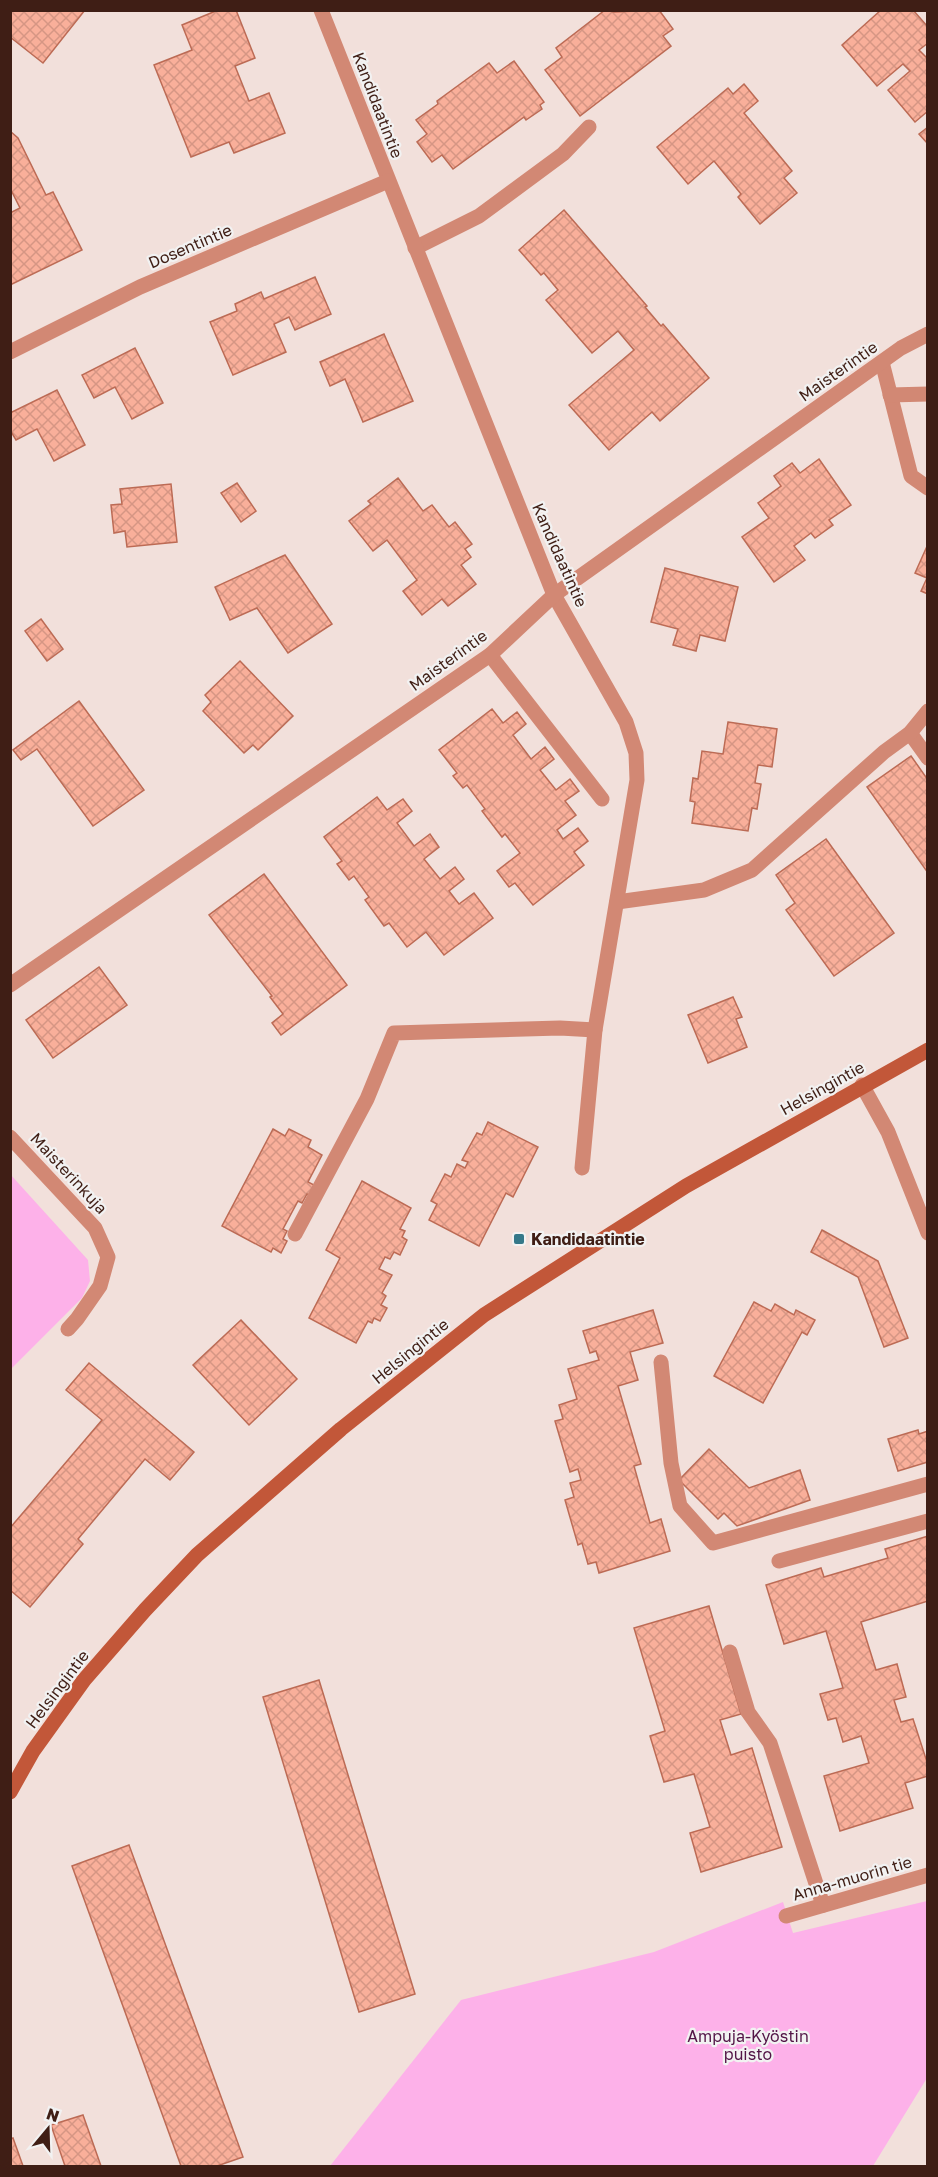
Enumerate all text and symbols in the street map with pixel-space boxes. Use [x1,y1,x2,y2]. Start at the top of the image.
street label: Kandidaatintie [349,49,407,161]
street label: Dosentintie [145,219,235,273]
street label: Maisterintie [795,337,881,405]
street label: Kandidaatintie [528,500,592,610]
street label: Maisterintie [405,625,491,695]
street label: Helsingintie [777,1057,867,1119]
street label: Maisterinkuja [26,1128,112,1218]
place label: Kandidaatintie [531,1229,645,1249]
marker: Kandidaatintie [512,1232,526,1246]
street label: Helsingintie [368,1314,452,1388]
street label: Helsingintie [21,1646,93,1732]
street label: Anna-muorin tie [790,1851,914,1905]
park label: Ampuja-Kyöstin puisto [687,2026,809,2064]
north arrow [18,2099,78,2159]
text: N [44,2103,62,2126]

